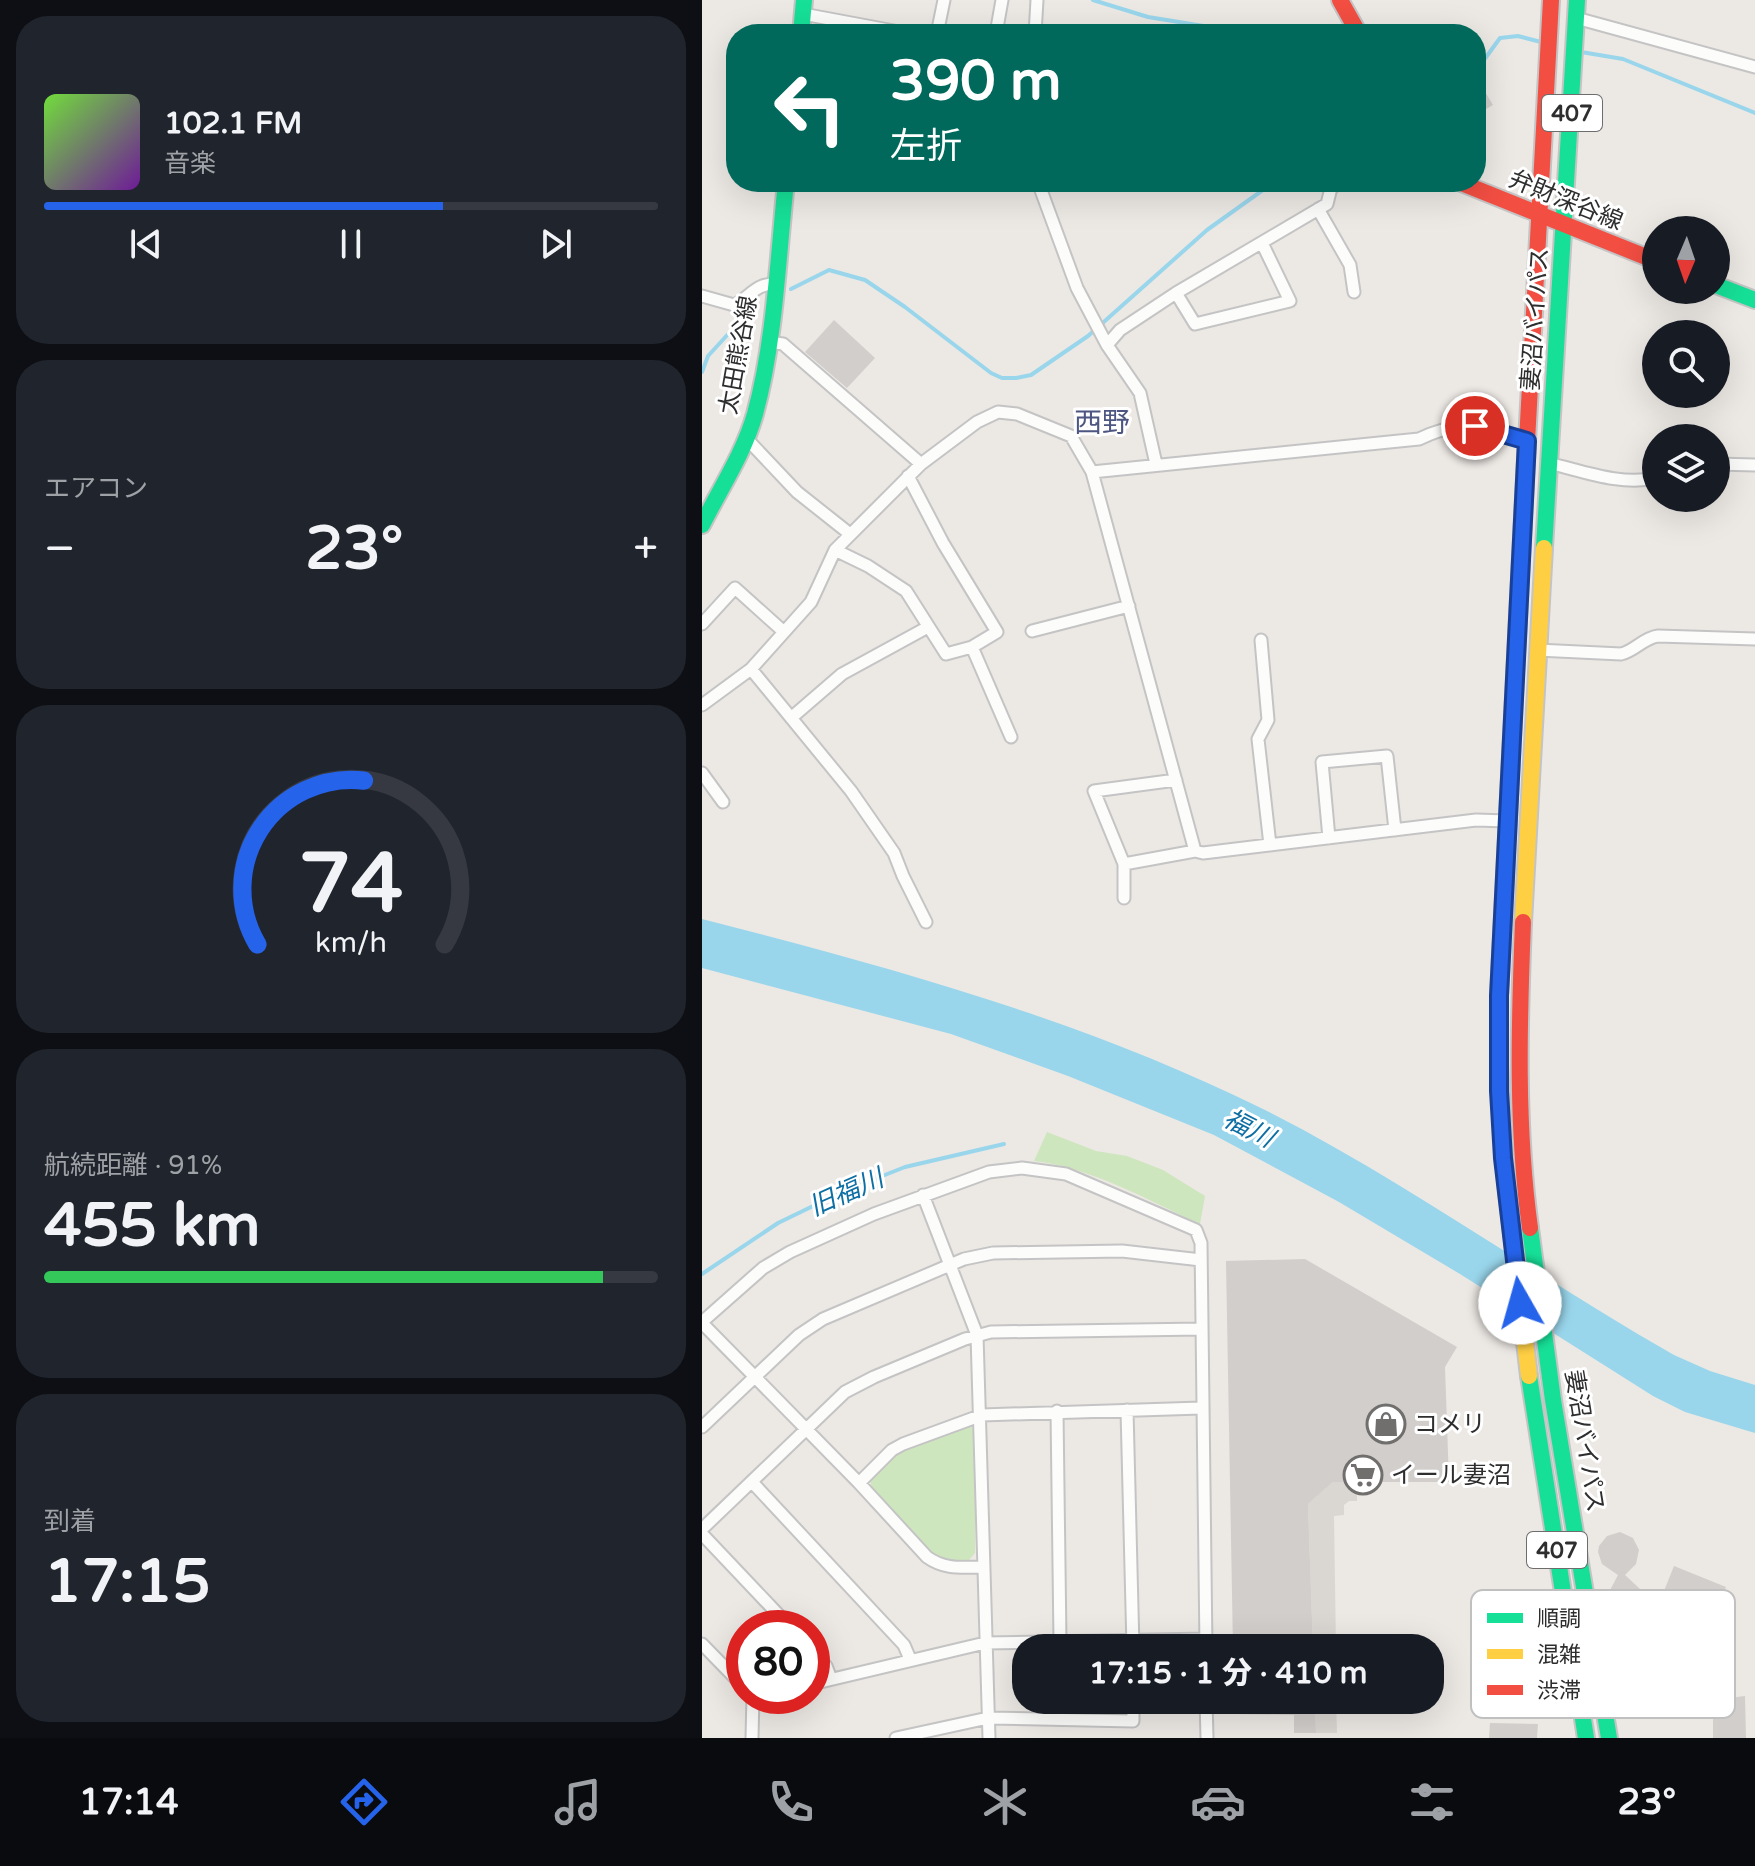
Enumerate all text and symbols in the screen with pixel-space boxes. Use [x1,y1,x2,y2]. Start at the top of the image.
text: 390 m [890,48,1061,115]
icon: left [758,56,862,160]
road number: 407 [1542,95,1602,131]
text: 102.1 FM [164,105,302,142]
text: 左折 [890,125,962,168]
text: 音楽 [164,148,216,179]
street label: 弁財深谷線 [1505,165,1627,236]
north arrow [1642,216,1730,304]
map controls [1642,216,1730,512]
icon: previous [124,222,168,266]
icon: pause [329,222,373,266]
icon: next [534,222,578,266]
street label: 妻沼バイパス [1516,246,1555,392]
street label: 太田熊谷線 [714,293,763,417]
button: search [1642,320,1730,408]
pin [1441,392,1509,460]
icon: arrive [1453,404,1497,448]
district label: 西野 [1074,406,1130,440]
button: layers [1642,424,1730,512]
text: エアコン [44,473,148,504]
text: 23° [305,513,403,585]
text: − [44,523,75,576]
text: + [633,523,658,576]
text: 74 [299,835,403,935]
text: km/h [315,926,387,960]
water label: 福川 [1219,1103,1282,1155]
text: 航続距離 · 91% [44,1150,222,1181]
water label: 旧福川 [804,1161,891,1222]
text: 455 km [44,1190,260,1262]
position arrow [1478,1261,1562,1345]
street label: 妻沼バイパス [1559,1368,1610,1514]
shop icon: コメリ [1365,1403,1407,1445]
place label: コメリ [1414,1410,1486,1439]
supermarket icon: イール妻沼 [1342,1454,1384,1496]
place label: イール妻沼 [1391,1461,1511,1490]
text: 到着 [44,1506,96,1537]
road number: 407 [1527,1532,1587,1568]
text: 17:15 [44,1546,210,1618]
legend [1471,1590,1735,1718]
text: 順調 [1537,1606,1581,1632]
speed limit sign: 80 [726,1610,830,1714]
text: 混雑 [1537,1642,1581,1668]
text: 17:15 · 1 分 · 410 m [1089,1655,1367,1692]
text: 渋滞 [1537,1678,1581,1704]
icon: directions [336,1774,392,1830]
icon: music [550,1774,606,1830]
icon: phone [763,1774,819,1830]
icon: climate [977,1774,1033,1830]
icon: car [1190,1774,1246,1830]
icon: filters [1404,1774,1460,1830]
text: 17:14 [79,1781,179,1824]
text: 23° [1617,1781,1676,1824]

